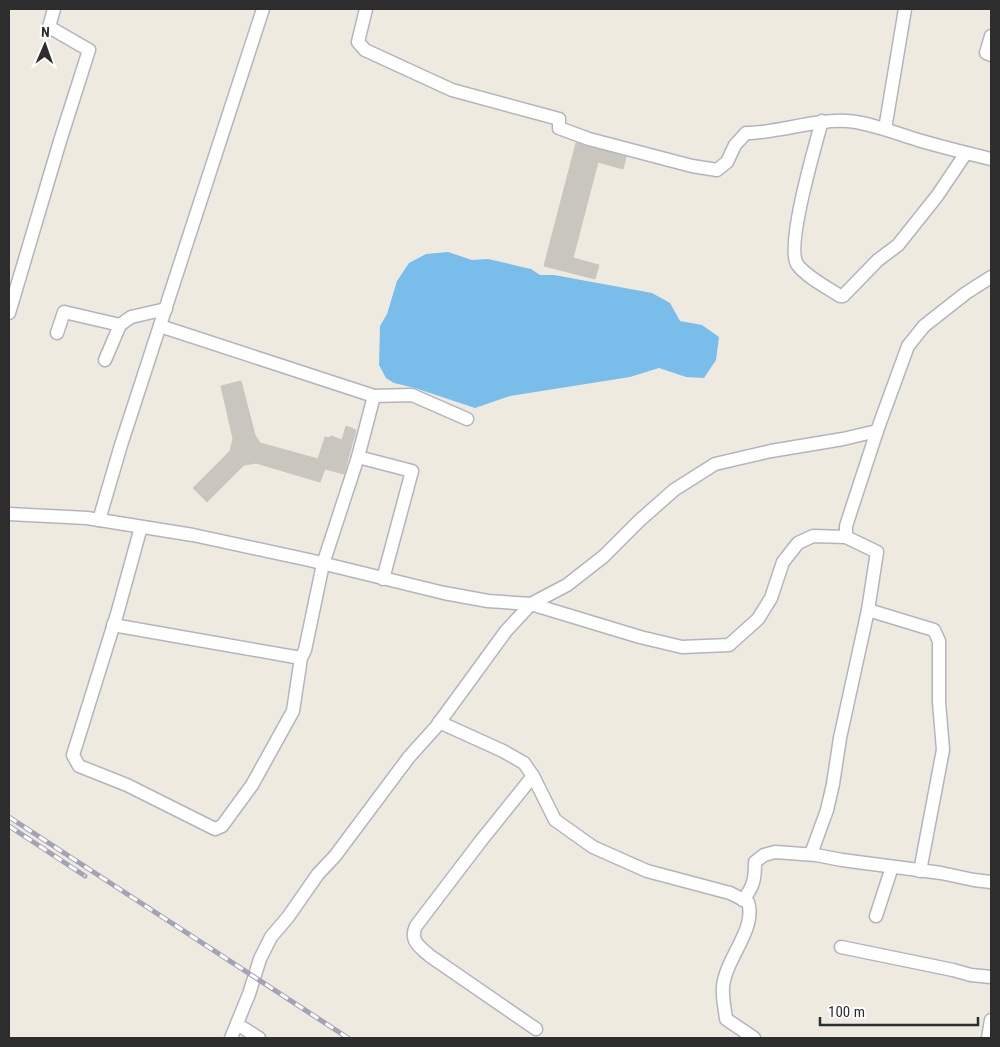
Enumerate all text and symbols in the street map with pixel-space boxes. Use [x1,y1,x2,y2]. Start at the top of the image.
north arrow [20,20,70,70]
text: N [41,24,50,40]
scale bar [820,994,978,1026]
text: 100 m [828,1003,865,1021]

